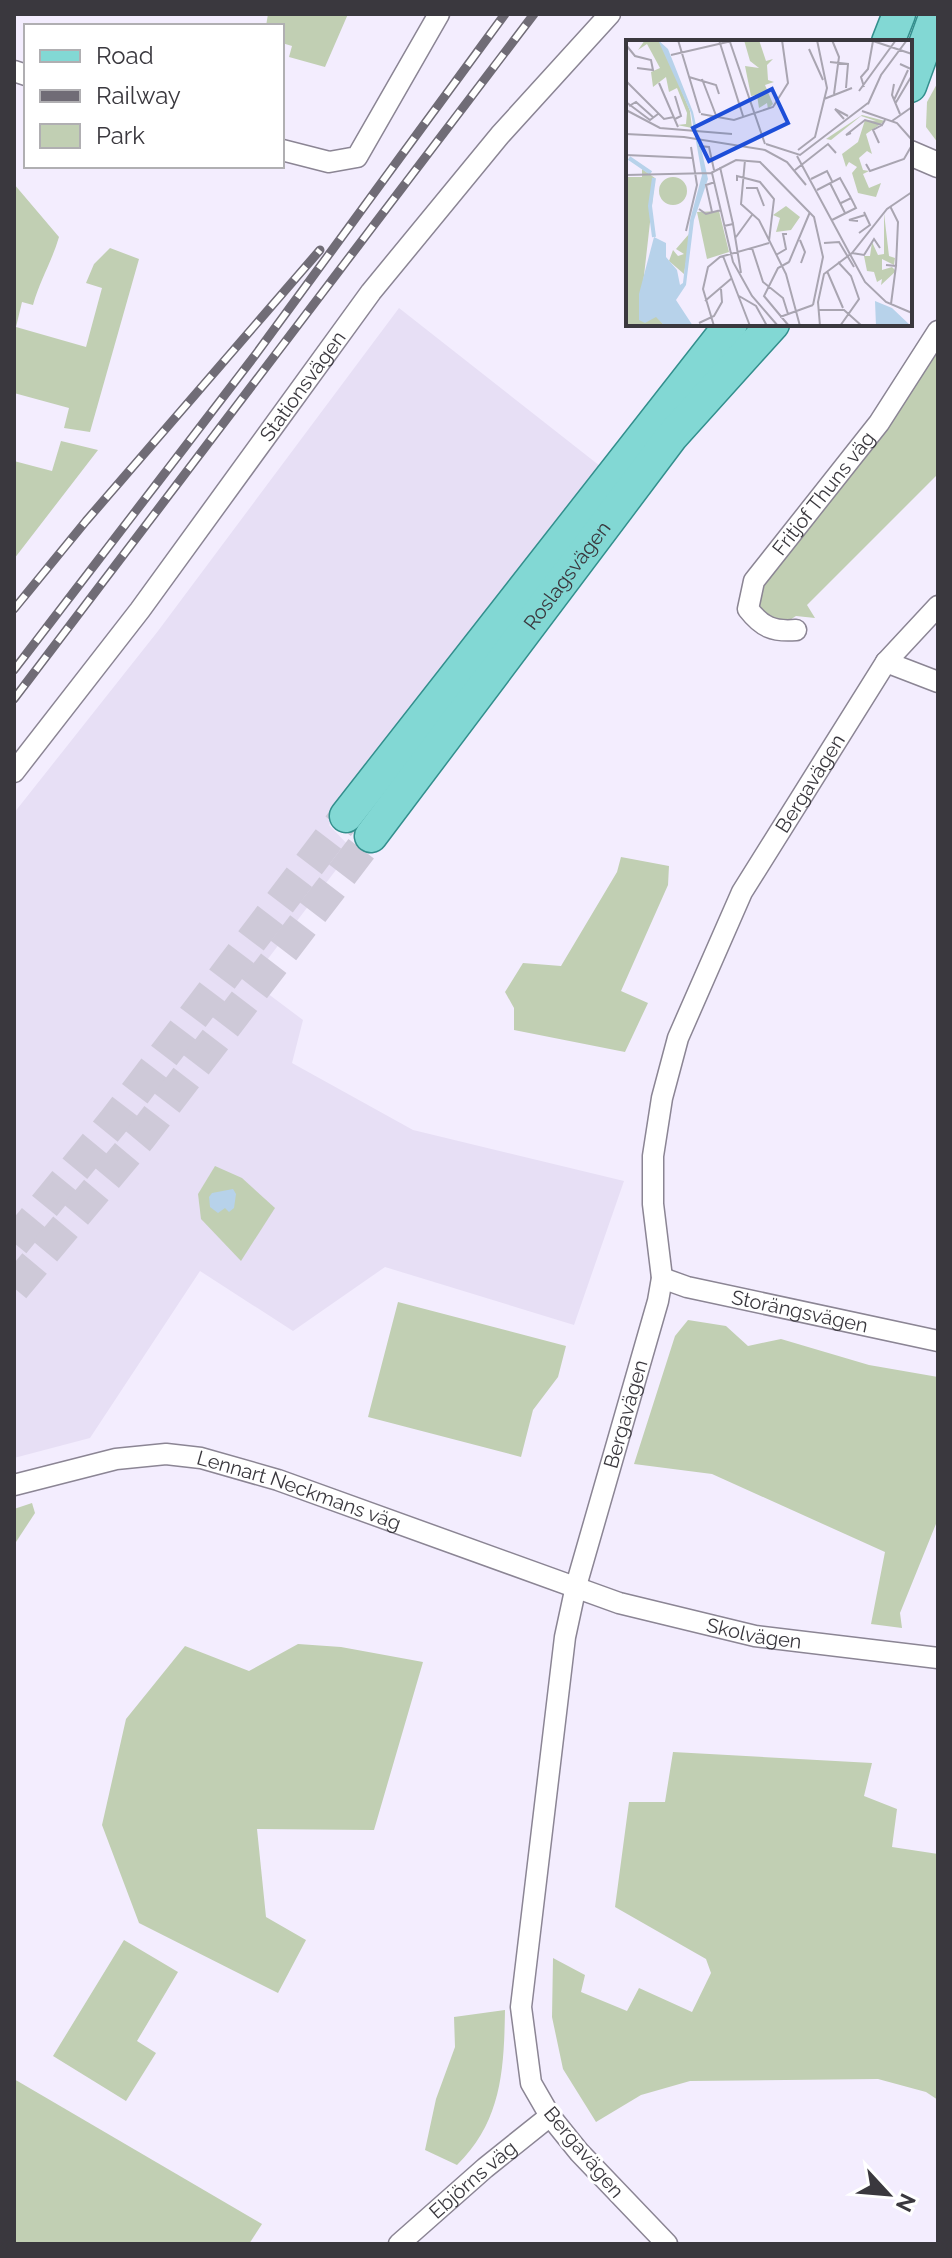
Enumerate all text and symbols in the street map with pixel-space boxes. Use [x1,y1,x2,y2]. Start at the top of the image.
legend [24,24,284,168]
inset map [626,40,912,326]
text: Road [96,41,154,70]
text: Railway [96,81,181,110]
text: Park [96,121,145,150]
street label: Stationsvägen [255,326,351,446]
street label: Fritjof Thuns väg [767,426,880,560]
street label: Roslagsvägen [518,517,616,635]
street label: Bergavägen [770,729,850,837]
street label: Storängsvägen [729,1285,870,1338]
street label: Bergavägen [598,1357,652,1471]
street label: Lennart Neckmans väg [194,1445,404,1535]
street label: Skolvägen [704,1613,803,1654]
street label: Bergavägen [539,2101,629,2203]
street label: Ebjörns väg [424,2136,521,2224]
north arrow [848,2154,928,2234]
text: N [891,2190,921,2216]

